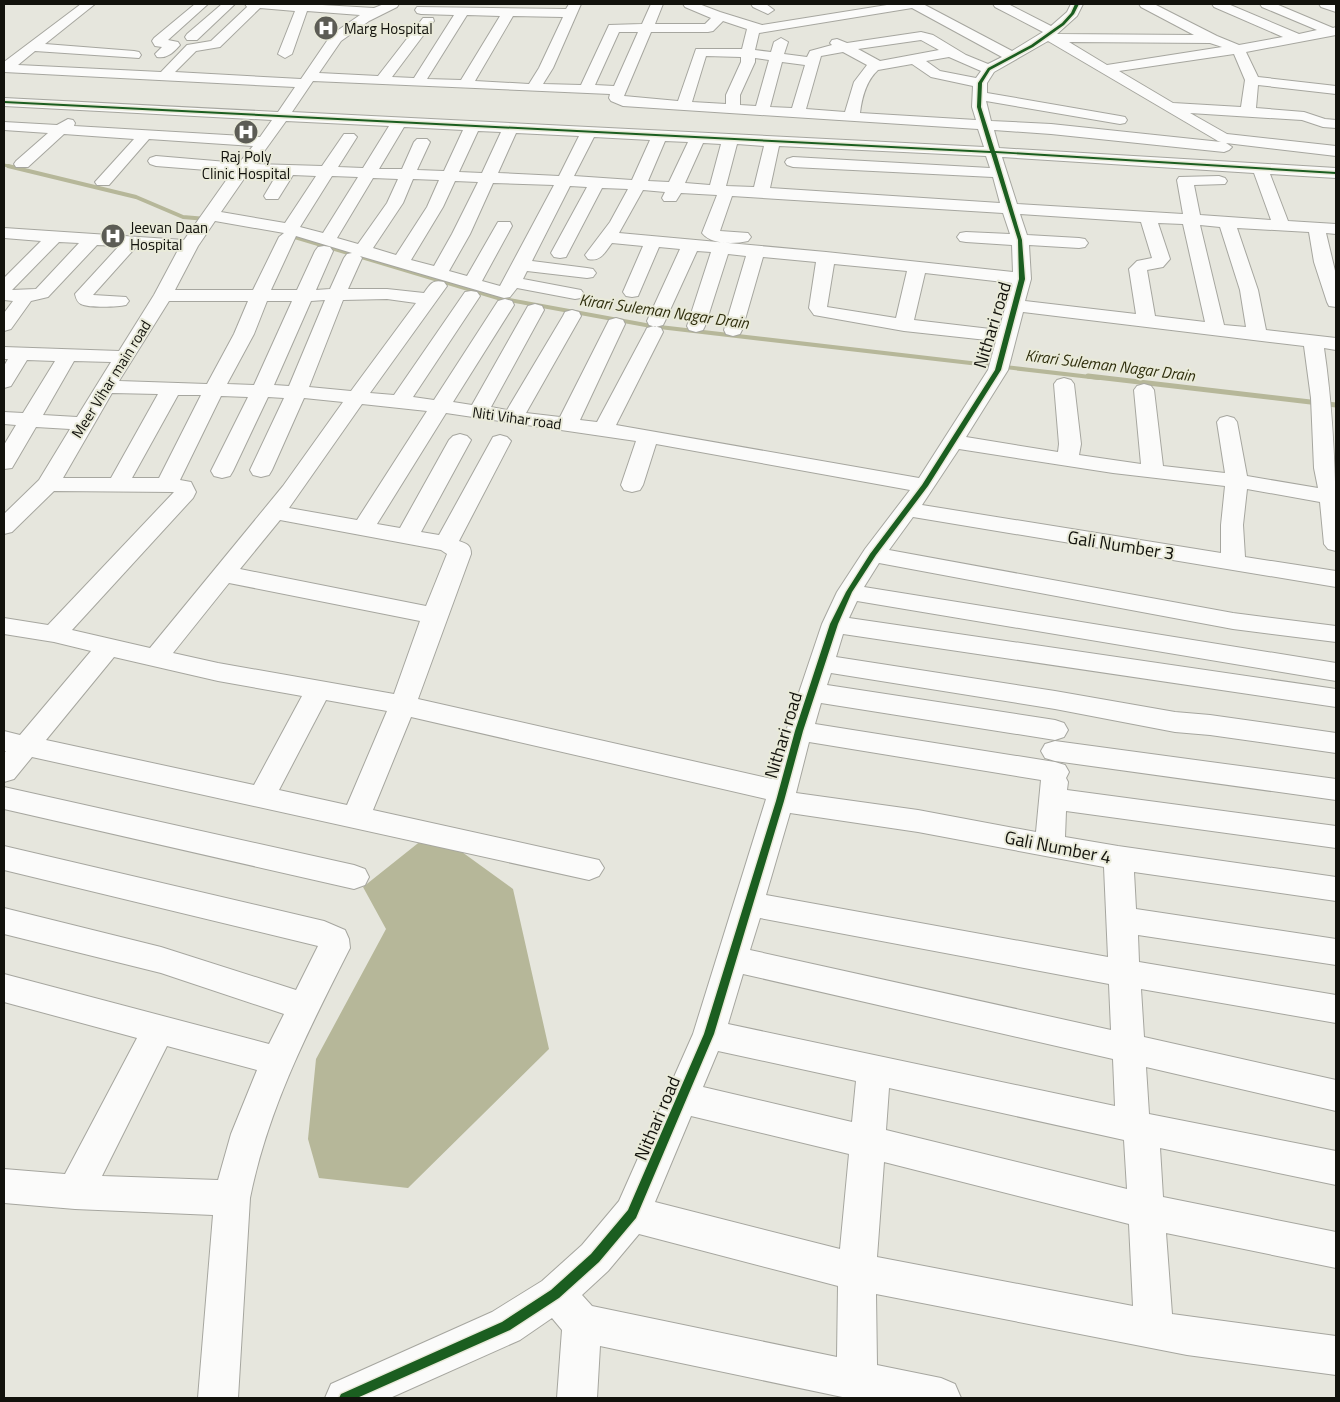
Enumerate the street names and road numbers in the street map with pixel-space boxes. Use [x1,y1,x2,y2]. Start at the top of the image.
street label: Nithari road [966,278,1018,372]
street label: Meer Vihar main road [65,316,157,442]
street label: Niti Vihar road [471,400,563,436]
street label: Gali Number 3 [1066,523,1176,567]
street label: Nithari road [757,688,809,782]
street label: Gali Number 4 [1003,823,1113,871]
street label: Nithari road [627,1072,687,1164]

